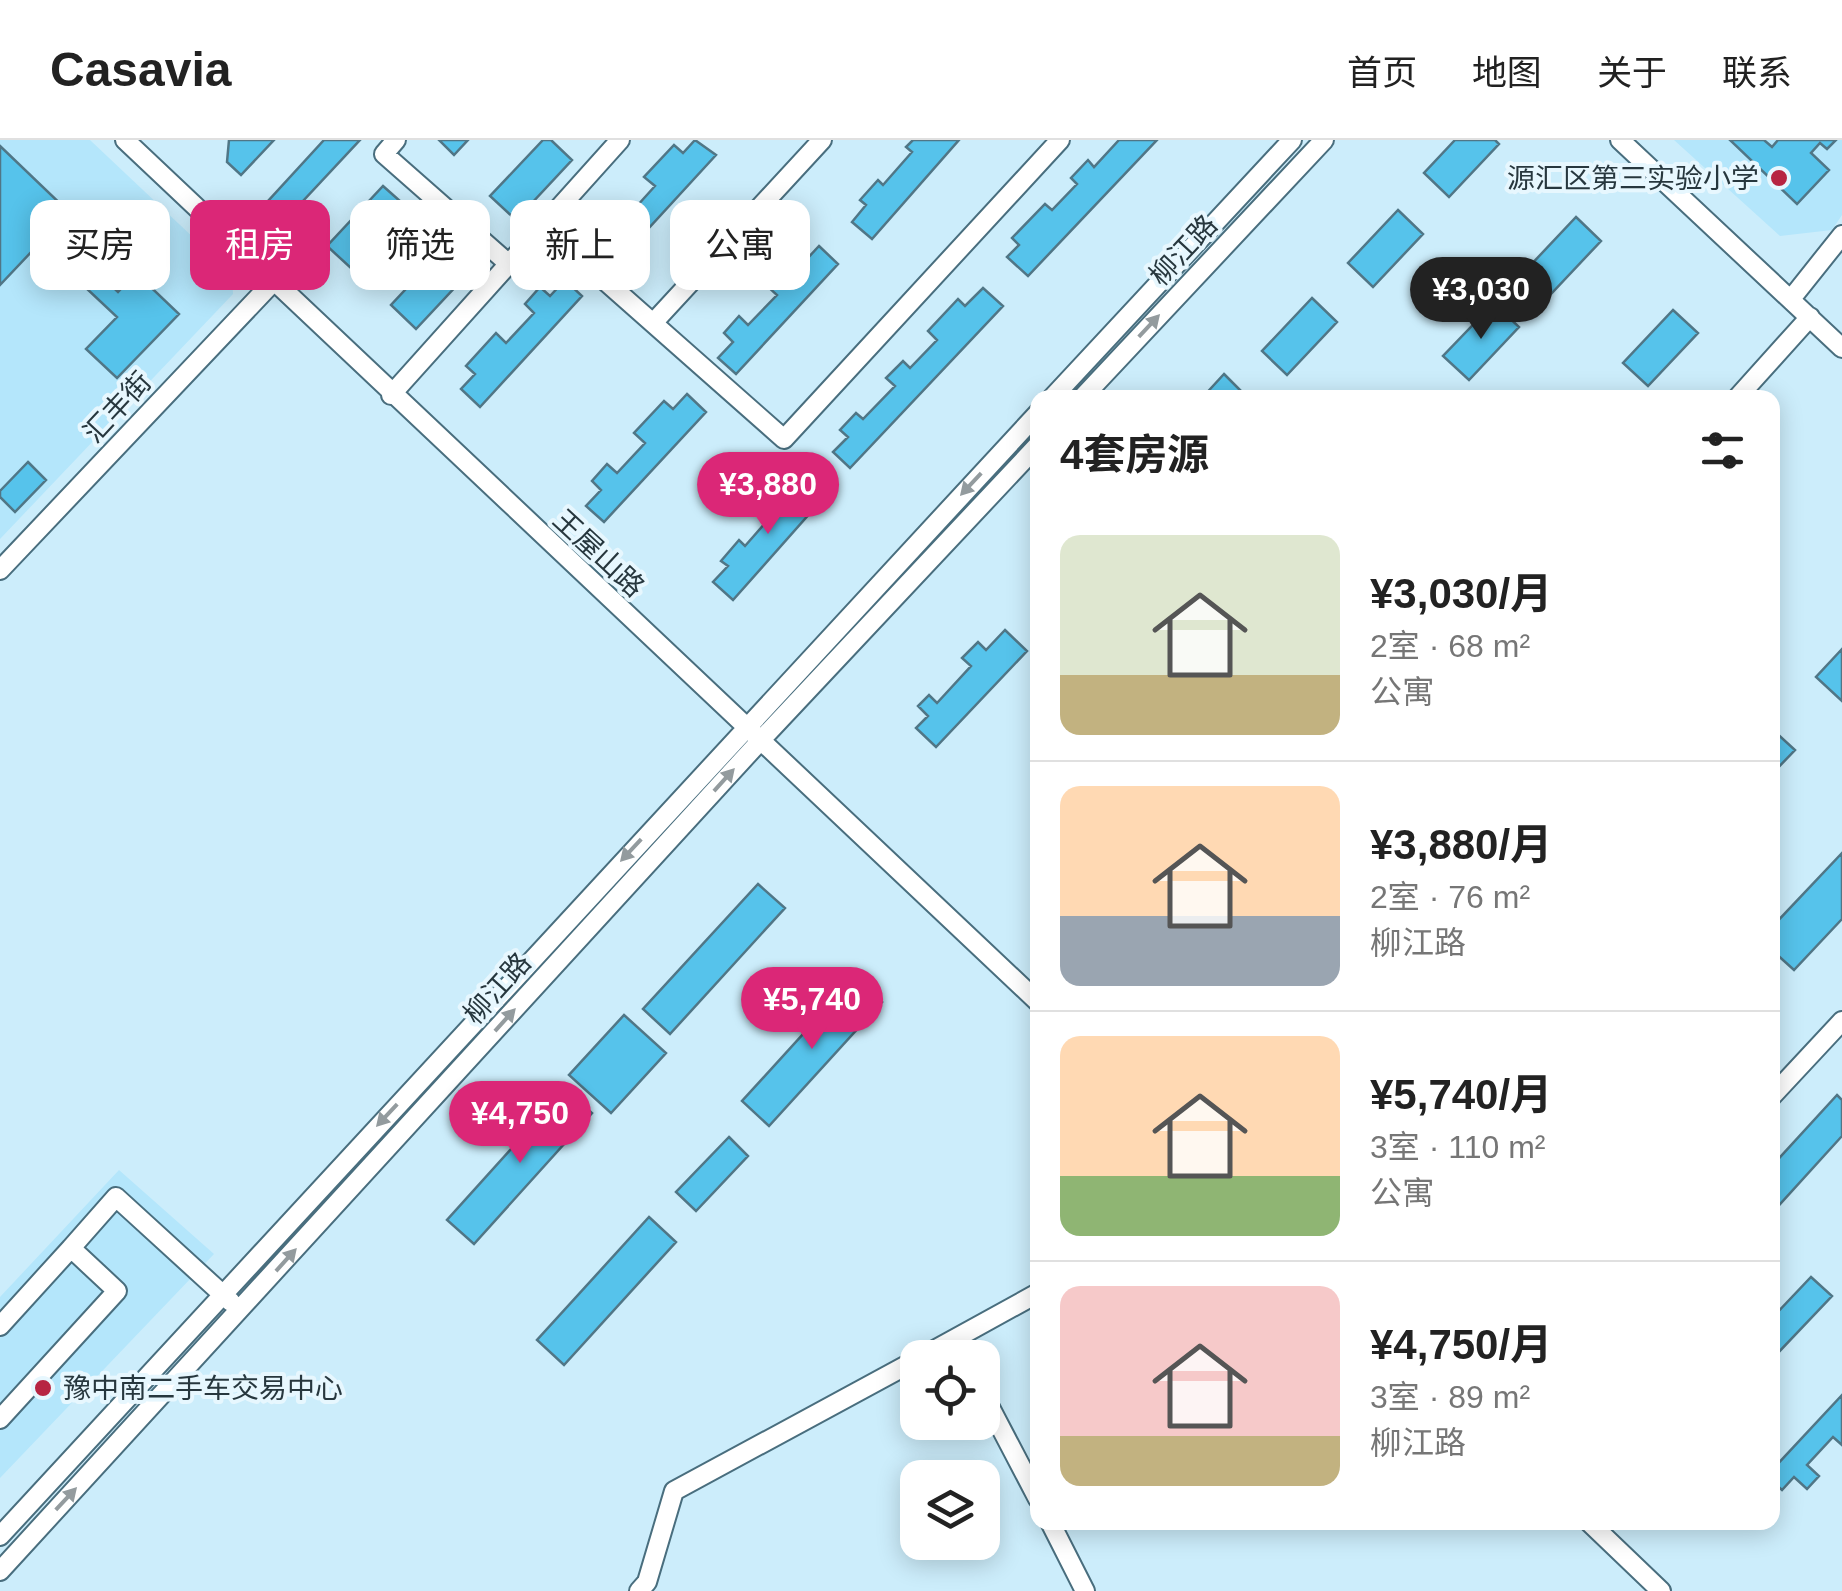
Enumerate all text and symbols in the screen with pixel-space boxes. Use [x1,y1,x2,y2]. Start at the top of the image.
text: Casavia [50,43,231,96]
text: 首页 [1347,53,1417,92]
text: 地图 [1472,53,1542,92]
text: 关于 [1597,53,1667,92]
text: 联系 [1722,53,1792,92]
place label: 源汇区第三实验小学 [1507,163,1759,194]
marker: 源汇区第三实验小学 [1768,167,1790,189]
chip: 买房 [30,200,170,290]
chip: 租房 [190,200,330,290]
chip: 筛选 [350,200,490,290]
chip: 新上 [510,200,650,290]
chip: 公寓 [670,200,810,290]
street label: 柳江路 [1143,209,1223,292]
pin: ¥3,030 [1400,257,1562,342]
text: ¥3,030 [1432,271,1530,307]
one-way arrow [1137,315,1160,339]
street label: 汇丰街 [77,366,157,449]
icon: filters [1695,423,1750,478]
text: 4套房源 [1060,431,1209,478]
pin: ¥3,880 [687,452,849,537]
text: ¥3,880 [719,466,817,502]
one-way arrow [960,472,983,496]
street label: 王屋山路 [547,504,650,603]
text: ¥3,030/月 [1370,570,1552,617]
icon: home [1140,575,1260,695]
text: 2室 · 68 m² [1370,628,1530,664]
text: 公寓 [1370,674,1434,710]
one-way arrow [712,768,735,792]
text: ¥3,880/月 [1370,821,1552,868]
icon: home [1140,826,1260,946]
one-way arrow [620,837,642,862]
text: 2室 · 76 m² [1370,879,1530,915]
text: 柳江路 [1370,925,1466,961]
street label: 柳江路 [458,947,537,1030]
pin: ¥5,740 [731,967,893,1052]
text: ¥5,740 [763,981,861,1017]
one-way arrow [493,1008,516,1032]
text: ¥5,740/月 [1370,1071,1552,1118]
icon: home [1140,1076,1260,1196]
pin: ¥4,750 [439,1081,601,1166]
text: ¥4,750 [471,1095,569,1131]
one-way arrow [376,1103,399,1127]
text: 3室 · 110 m² [1370,1129,1545,1165]
text: 公寓 [1370,1175,1434,1211]
one-way arrow [275,1248,297,1273]
text: ¥4,750/月 [1370,1321,1552,1368]
icon: home [1140,1326,1260,1446]
map controls [900,1340,1000,1560]
button: locate [900,1340,1000,1440]
place label: 豫中南二手车交易中心 [63,1373,343,1404]
marker: 豫中南二手车交易中心 [32,1377,54,1399]
text: 3室 · 89 m² [1370,1379,1530,1415]
text: 柳江路 [1370,1425,1466,1461]
button: layers [900,1460,1000,1560]
one-way arrow [54,1488,77,1512]

